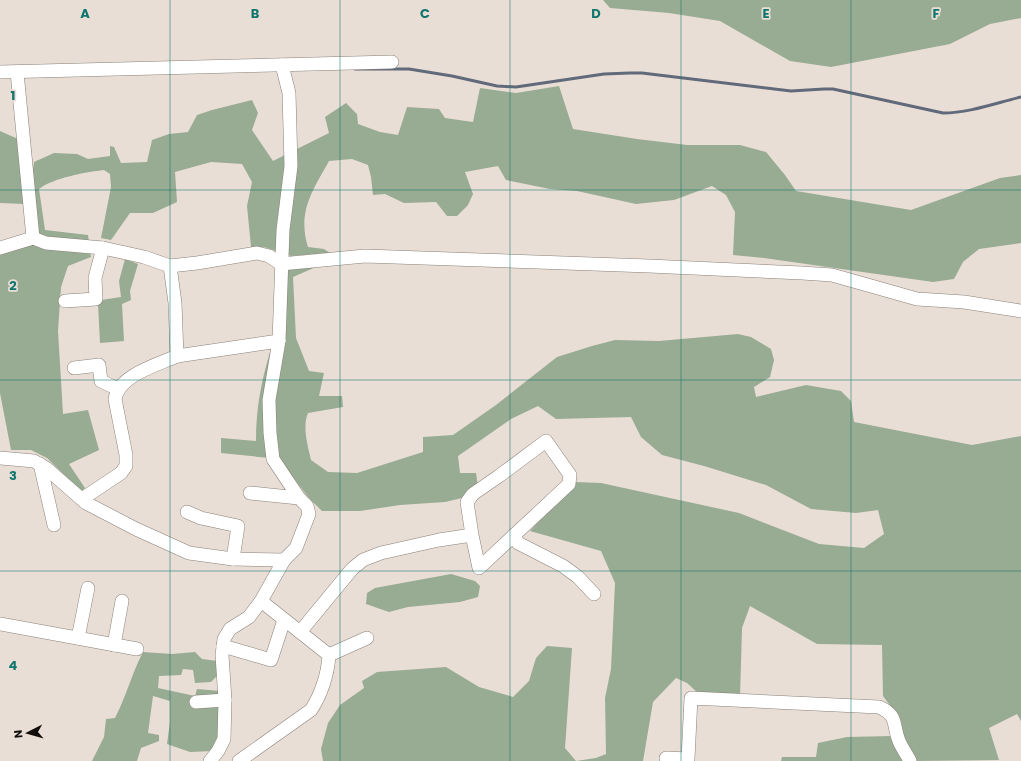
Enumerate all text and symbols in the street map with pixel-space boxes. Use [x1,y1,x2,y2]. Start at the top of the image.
text: A [80,4,90,23]
text: B [251,4,260,23]
text: C [420,4,430,23]
text: D [591,4,601,23]
text: E [762,4,770,23]
text: F [932,4,940,23]
text: 1 [11,86,15,105]
text: 2 [9,276,17,295]
text: 3 [9,466,17,485]
text: 4 [9,656,18,675]
north arrow [8,713,48,753]
text: N [10,729,26,739]

